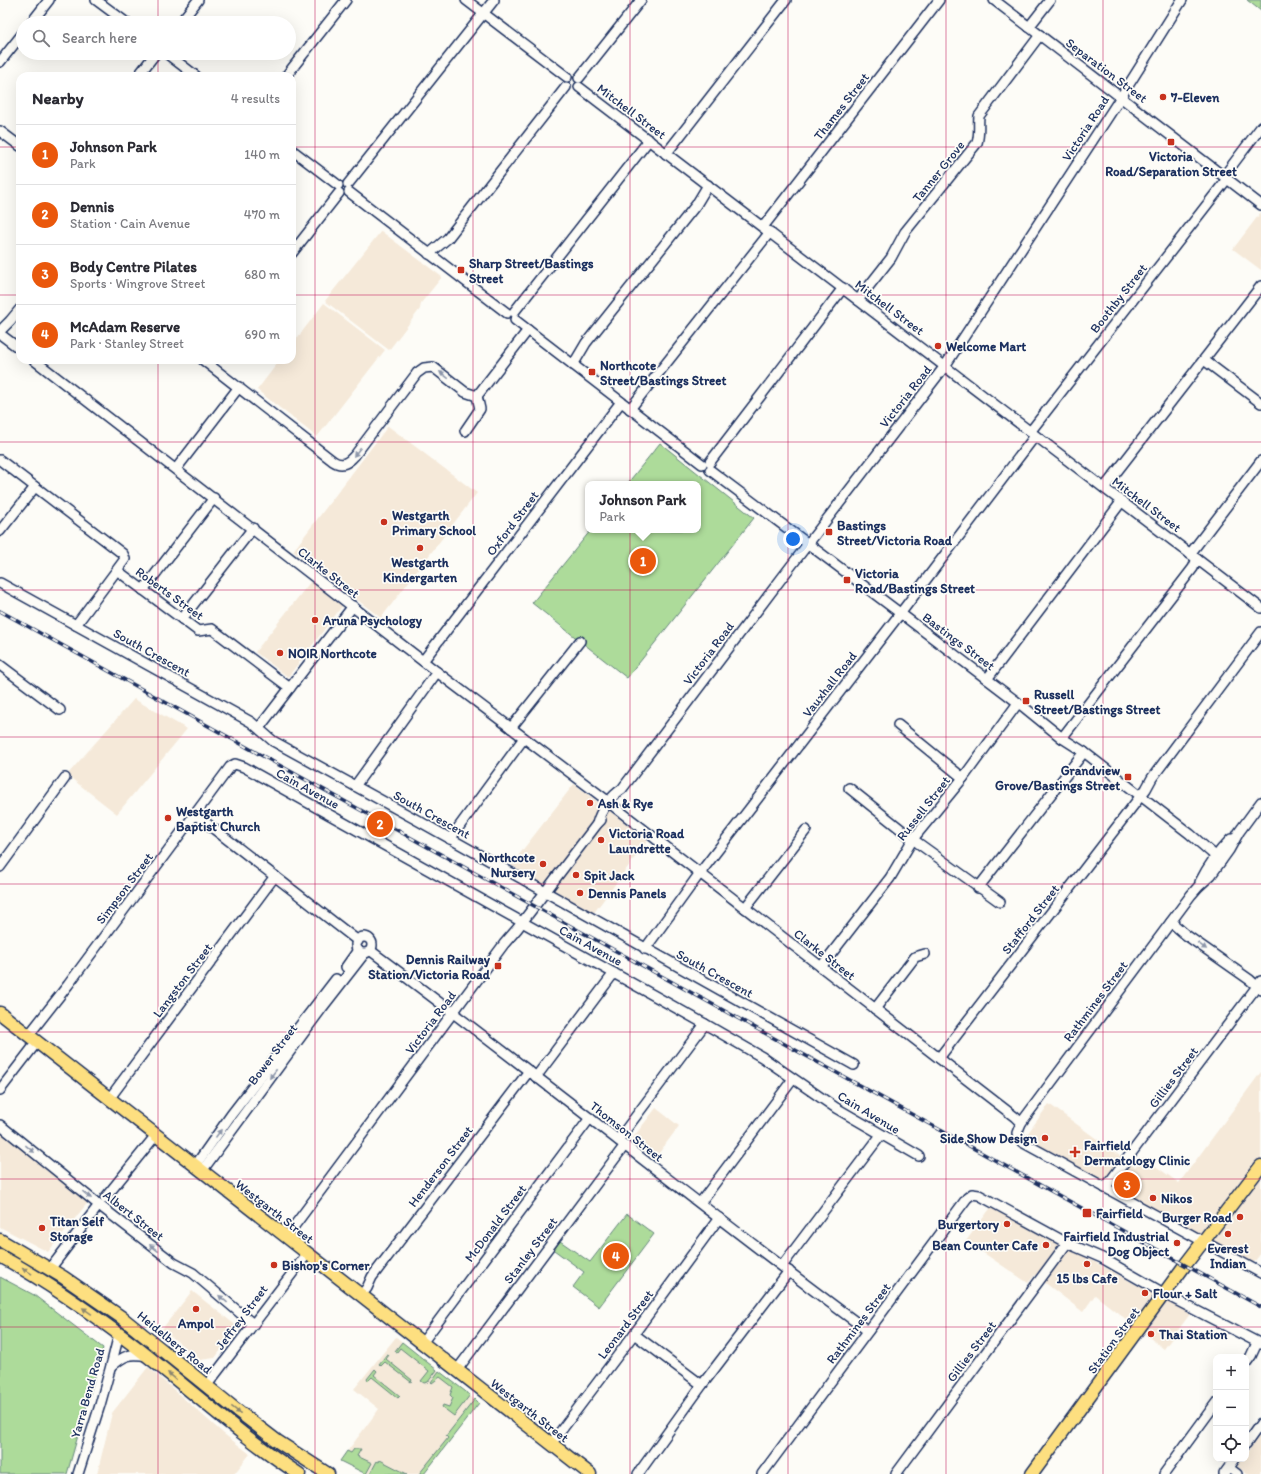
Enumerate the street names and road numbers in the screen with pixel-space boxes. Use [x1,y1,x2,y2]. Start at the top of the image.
street label: Separation Street [1063,35,1151,106]
street label: Thames Street [811,70,872,143]
street label: Mitchell Street [594,81,669,142]
street label: Victoria Road [1059,93,1112,164]
street label: Tanner Grove [909,138,968,205]
street label: Boothby Street [1087,261,1150,336]
street label: Mitchell Street [852,277,927,338]
street label: Victoria Road [876,362,934,431]
street label: Mitchell Street [1109,474,1184,535]
street label: Oxford Street [483,488,542,559]
street label: Clarke Street [295,544,363,601]
street label: Roberts Street [133,564,207,623]
street label: Bastings Street [920,609,998,673]
street label: Victoria Road [680,619,737,688]
street label: South Crescent [111,625,193,680]
street label: Vauxhall Road [799,649,860,720]
street label: Cain Avenue [273,765,342,812]
street label: Russell Street [894,773,953,844]
street label: South Crescent [391,787,473,842]
street label: Simpson Street [93,850,156,927]
street label: Stafford Street [999,881,1062,957]
street label: Cain Avenue [556,922,625,969]
street label: Clarke Street [791,926,859,983]
street label: Langston Street [150,940,215,1020]
street label: South Crescent [674,946,756,1001]
street label: Rathmines Street [1060,958,1131,1045]
street label: Victoria Road [402,988,459,1057]
street label: Bower Street [245,1021,300,1088]
street label: Gillies Street [1146,1044,1201,1111]
street label: Cain Avenue [835,1088,903,1137]
street label: Thomson Street [587,1098,666,1165]
street label: Henderson Street [405,1123,476,1210]
street label: Westgarth Street [233,1176,317,1247]
street label: McDonald Street [461,1182,529,1265]
street label: Albert Street [100,1187,167,1244]
street label: Stanley Street [500,1214,560,1287]
street label: Rathmines Street [823,1280,894,1367]
street label: Jeffrey Street [212,1282,271,1353]
street label: Leonard Street [595,1287,656,1362]
street label: Station Street [1084,1304,1143,1376]
street label: Heidelberg Road [134,1308,215,1377]
street label: Gillies Street [944,1318,999,1385]
street label: Yarra Bend Road [68,1347,107,1440]
street label: Westgarth Street [488,1375,572,1446]

